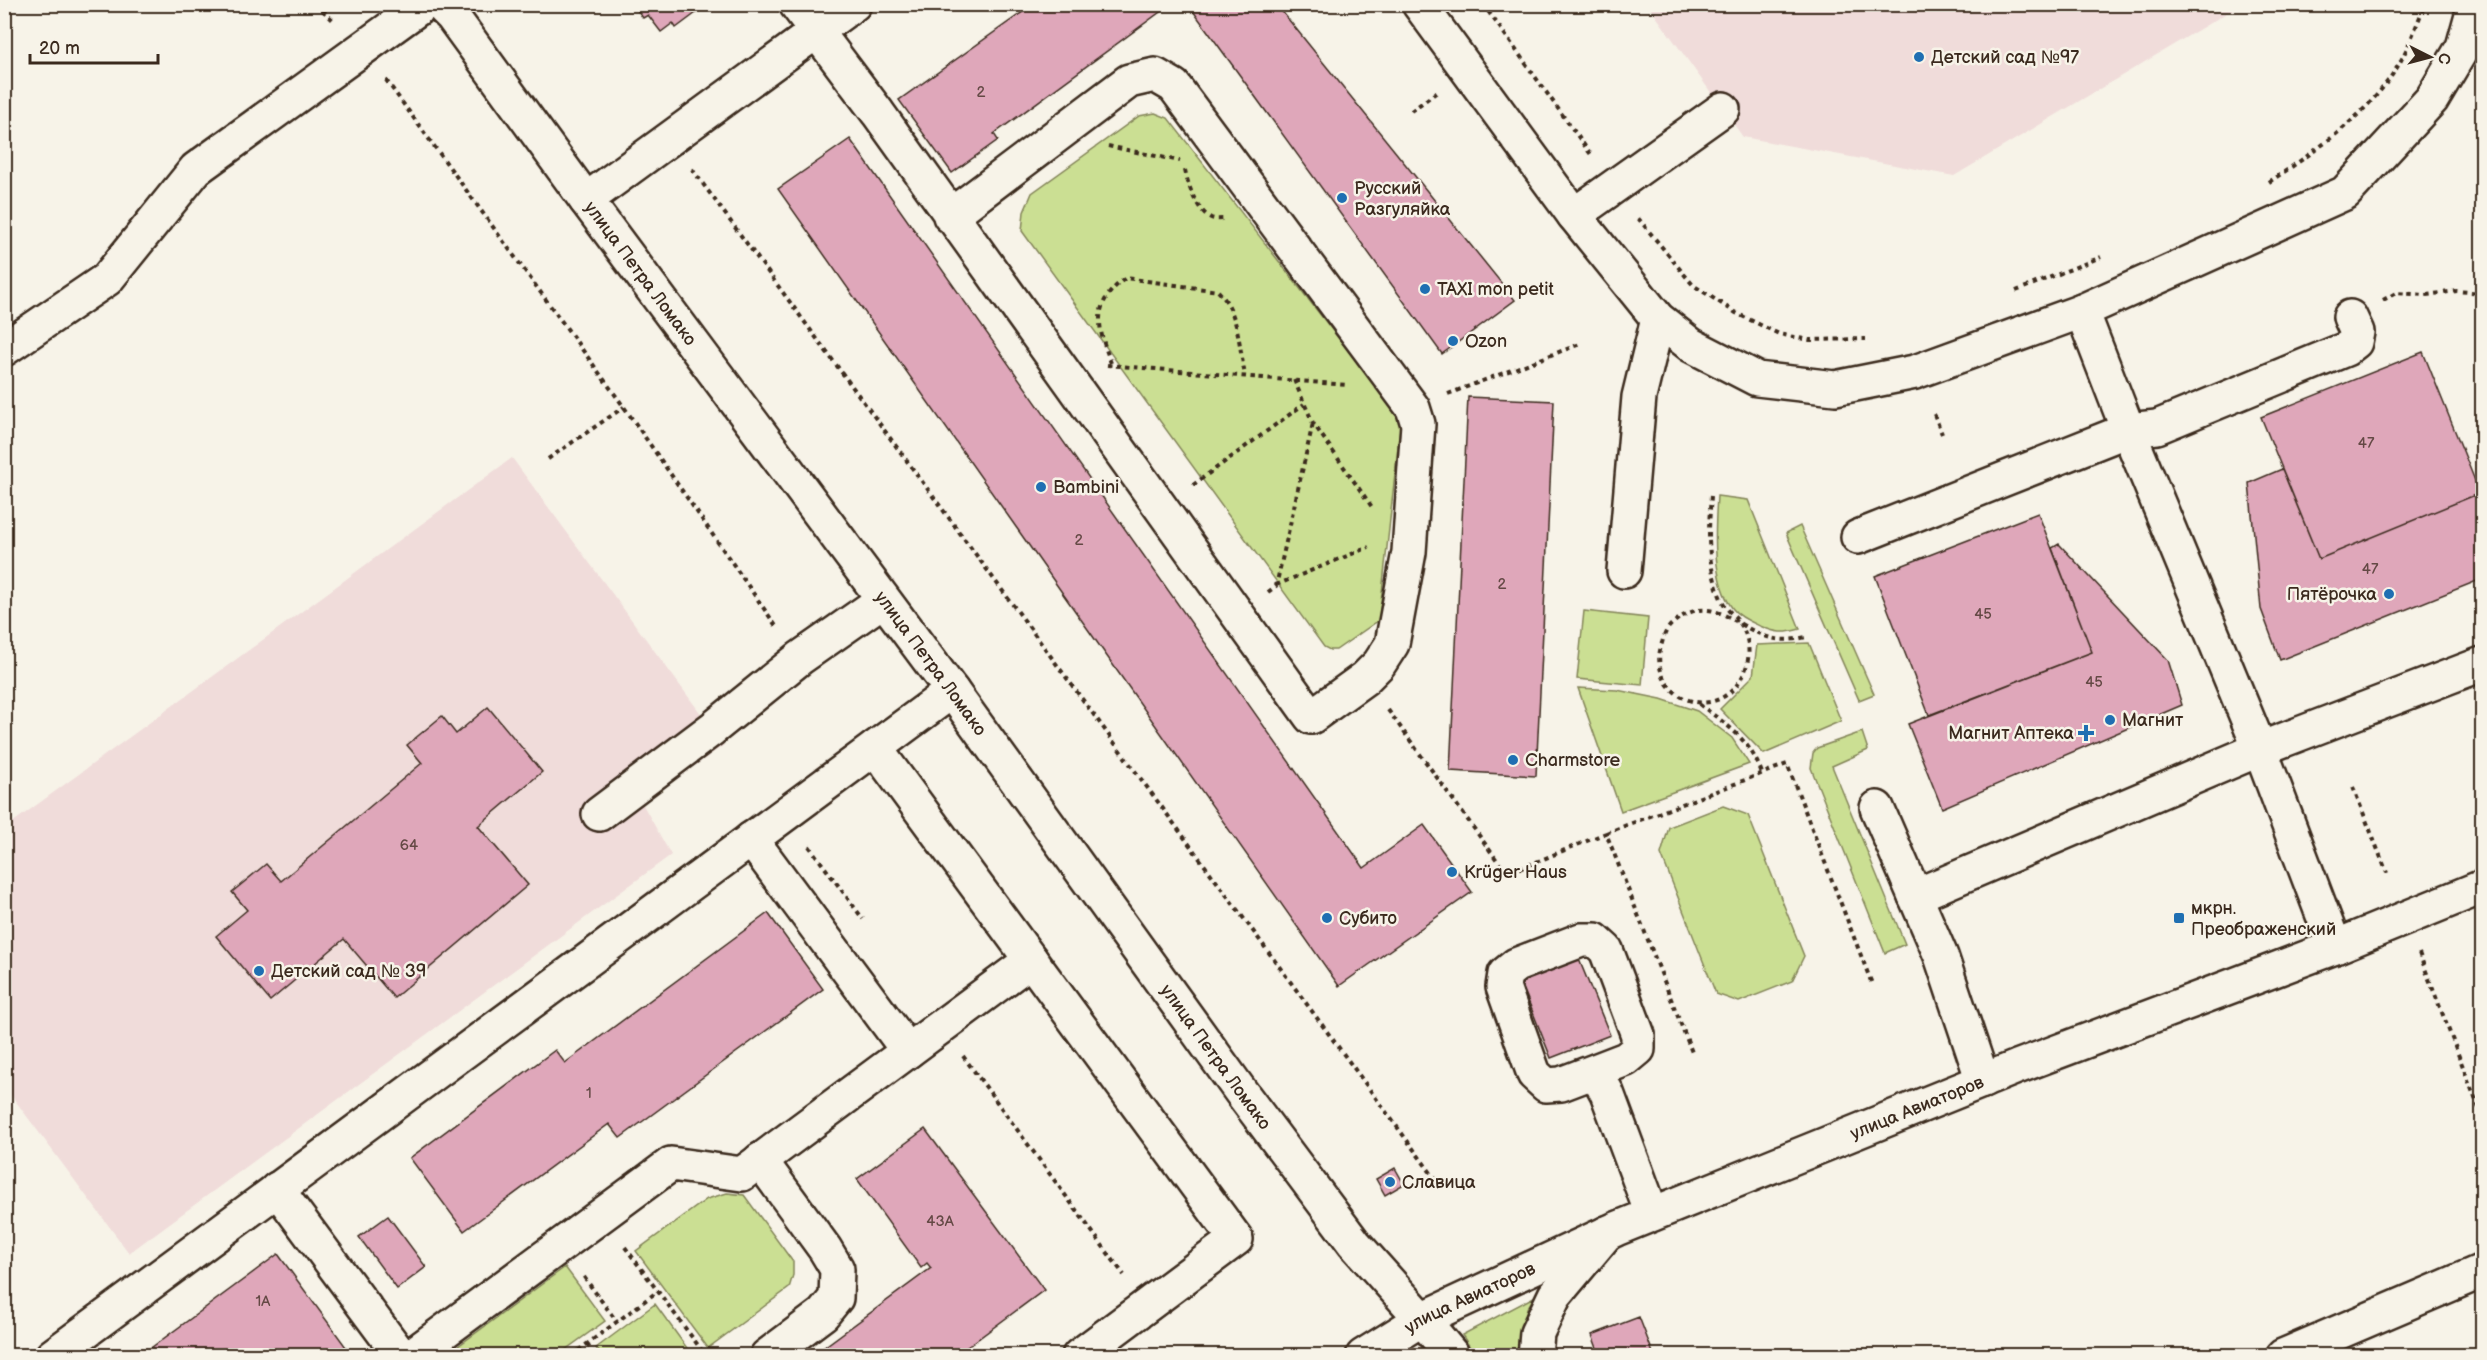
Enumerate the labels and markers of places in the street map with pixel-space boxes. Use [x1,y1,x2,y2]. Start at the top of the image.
place label: Детский сад №97 [1931,47,2079,68]
marker: Детский сад №97 [1912,50,1926,64]
place label: Русский Разгуляйка [1354,178,1451,220]
marker: Русский Разгуляйка [1335,191,1349,205]
place label: TAXI mon petit [1437,279,1555,300]
marker: TAXI mon petit [1418,282,1432,296]
place label: Ozon [1465,331,1507,352]
marker: Ozon [1446,334,1460,348]
place label: Bambini [1053,477,1119,498]
marker: Bambini [1034,480,1048,494]
place label: Пятёрочка [2287,584,2377,605]
marker: Пятёрочка [2382,587,2396,601]
place label: Магнит [2122,710,2184,731]
marker: Магнит [2103,713,2117,727]
place label: Магнит Аптека [1948,723,2074,744]
marker: Магнит Аптека [2079,726,2093,740]
place label: Charmstore [1525,750,1621,771]
marker: Charmstore [1506,753,1520,767]
place label: Krüger Haus [1464,862,1567,883]
marker: Krüger Haus [1445,865,1459,879]
place label: мкрн. Преображенский [2191,898,2336,940]
place label: Субито [1339,908,1397,929]
marker: Субито [1320,911,1334,925]
marker: мкрн. Преображенский [2172,911,2186,925]
place label: Детский сад № 39 [271,961,426,982]
marker: Детский сад № 39 [252,964,266,978]
place label: Славица [1402,1172,1476,1193]
marker: Славица [1383,1175,1397,1189]

